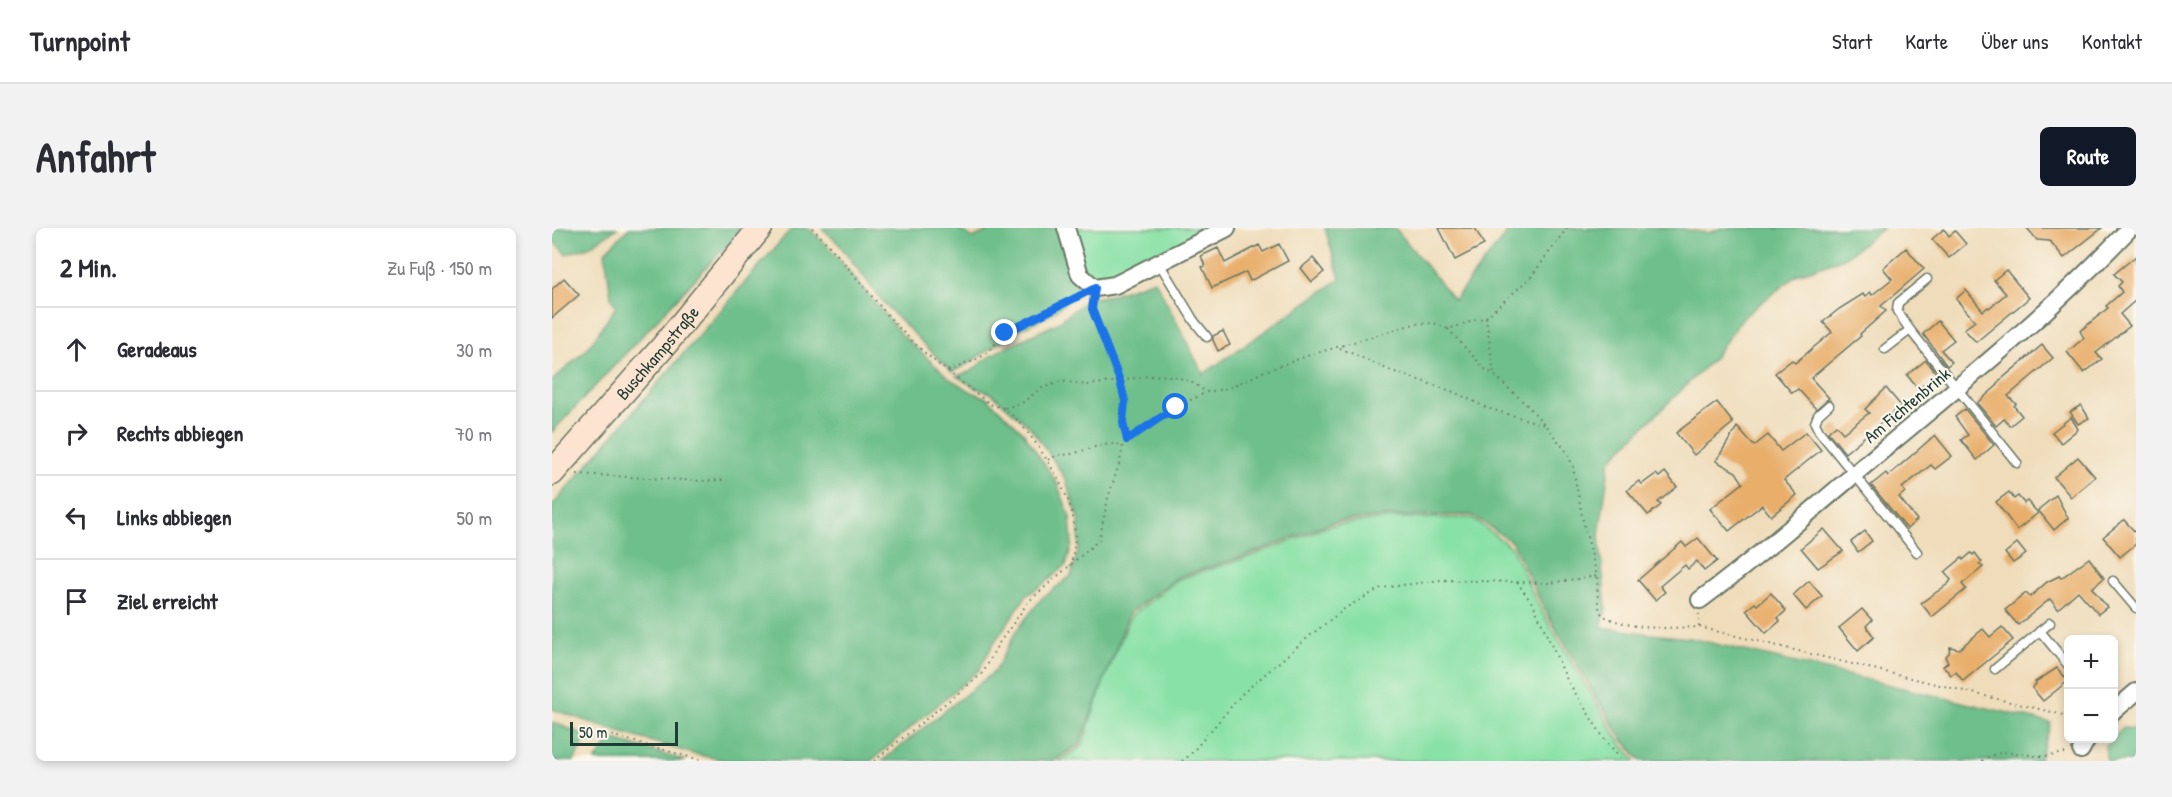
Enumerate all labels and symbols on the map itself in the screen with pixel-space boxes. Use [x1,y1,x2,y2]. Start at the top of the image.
street label: Buschkampstraße [610,300,704,405]
route end [991,319,1017,345]
street label: Am Fichtenbrink [1858,361,1956,449]
route start [1162,393,1188,419]
scale bar [570,719,678,746]

